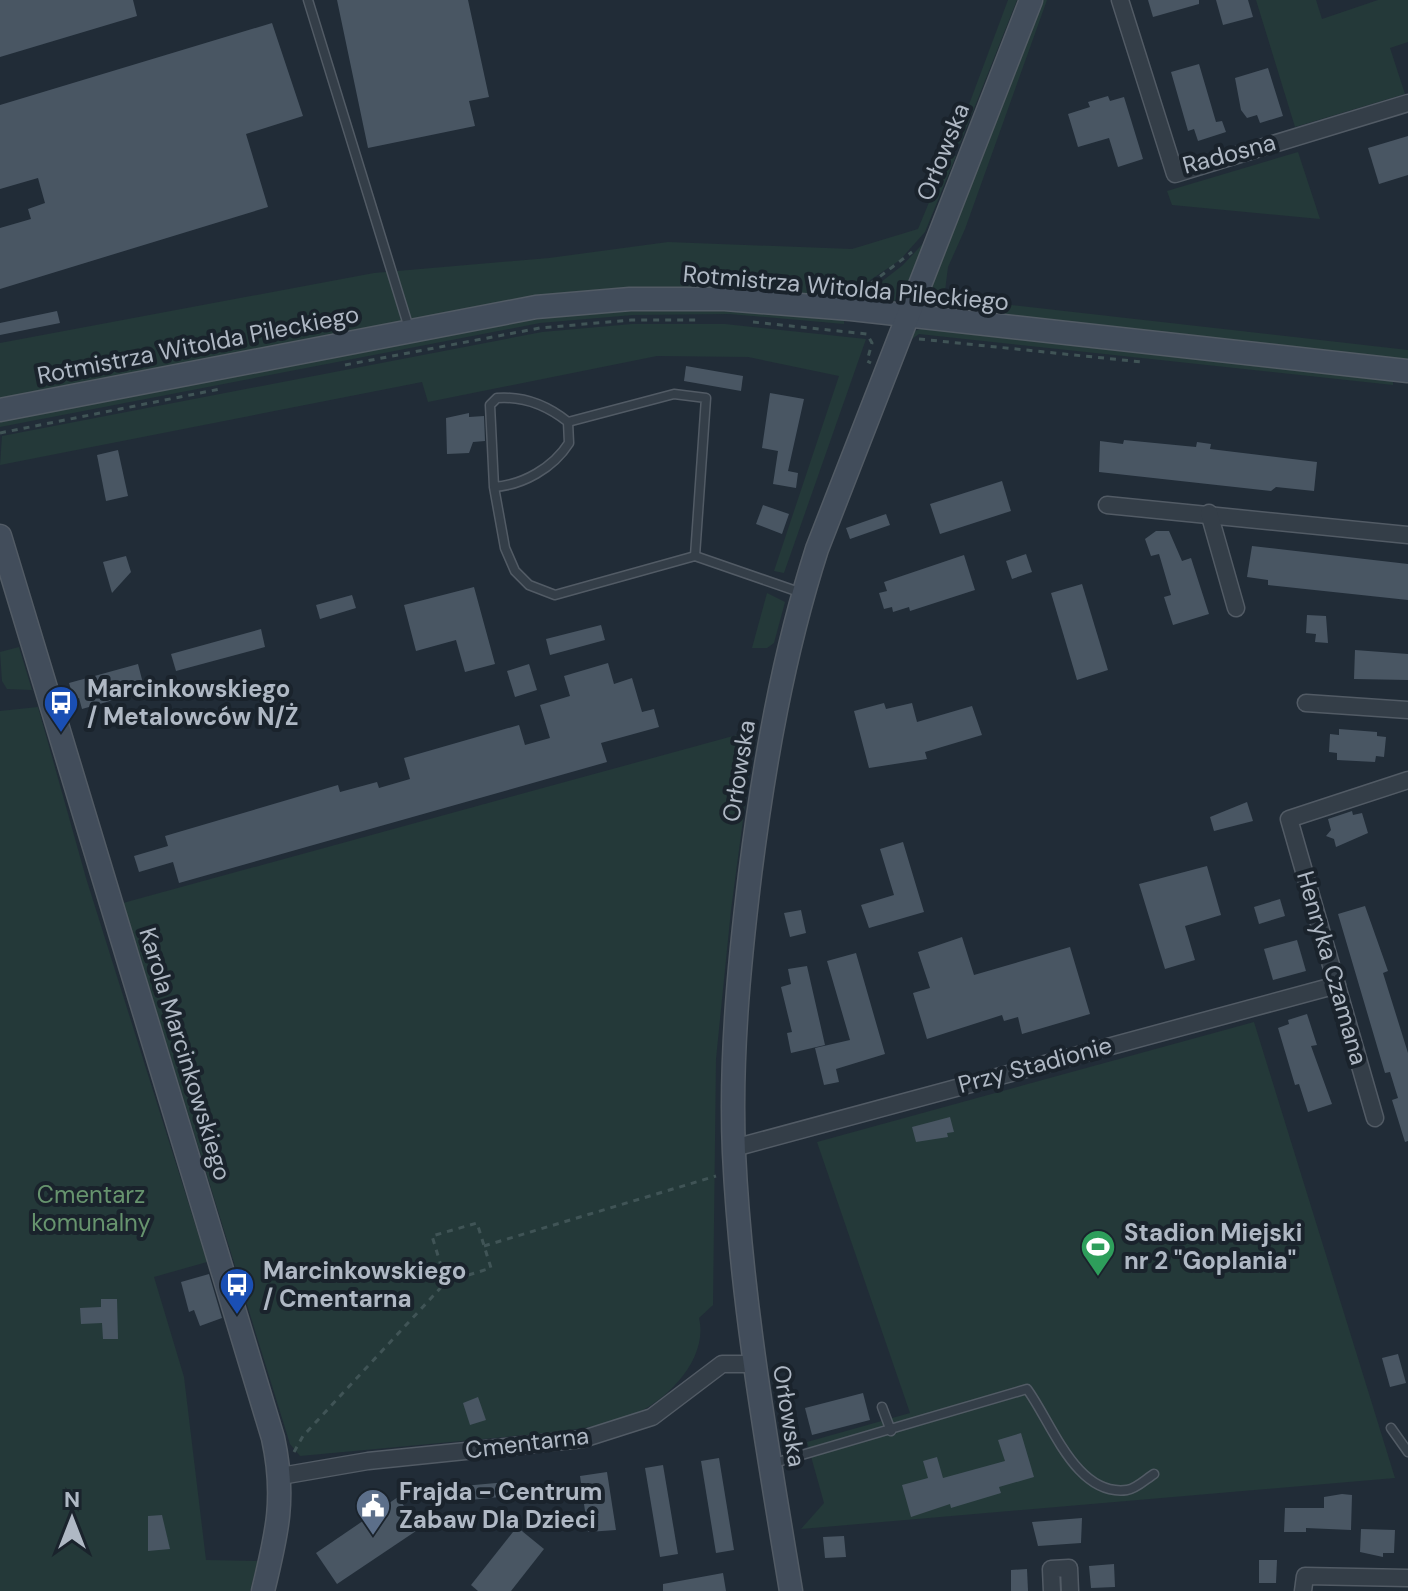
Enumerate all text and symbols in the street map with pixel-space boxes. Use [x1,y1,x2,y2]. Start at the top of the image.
street label: Orłowska [909,98,976,205]
street label: Radosna [1179,126,1279,181]
street label: Rotmistrza Witolda Pileckiego [682,258,1010,317]
street label: Rotmistrza Witolda Pileckiego [34,298,361,391]
place label: Marcinkowskiego / Metalowców N/Ż [87,673,299,732]
bus stop icon: Marcinkowskiego / Metalowców N/Ż [42,684,80,734]
street label: Orłowska [715,718,762,824]
street label: Henryka Czamana [1290,867,1375,1068]
street label: Karola Marcinkowskiego [132,924,239,1184]
street label: Przy Stadionie [954,1029,1115,1100]
park label: Cmentarz komunalny [31,1179,151,1238]
place label: Stadion Miejski nr 2 "Goplania" [1124,1217,1302,1276]
sports icon: Stadion Miejski nr 2 "Goplania" [1079,1228,1117,1278]
place label: Marcinkowskiego / Cmentarna [263,1255,467,1314]
bus stop icon: Marcinkowskiego / Cmentarna [218,1266,256,1316]
street label: Orłowska [766,1363,813,1469]
street label: Cmentarna [463,1420,590,1465]
place label: Frajda - Centrum Zabaw Dla Dzieci [399,1476,602,1535]
north arrow [32,1479,112,1559]
text: N [64,1485,80,1514]
public building icon: Frajda - Centrum Zabaw Dla Dzieci [354,1487,392,1537]

